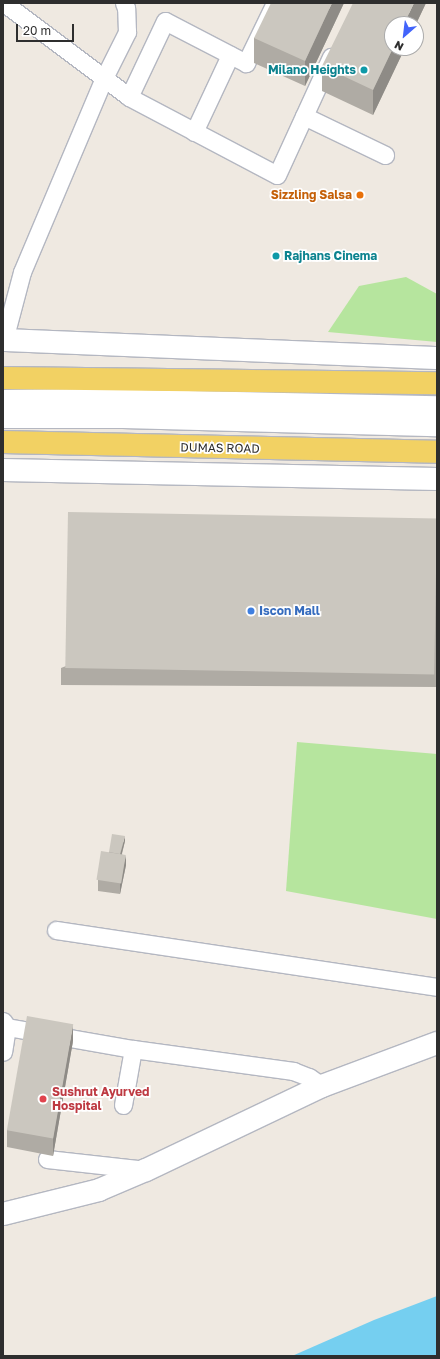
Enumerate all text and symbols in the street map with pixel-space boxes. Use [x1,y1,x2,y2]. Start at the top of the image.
scale bar [18,16,76,42]
north arrow [384,16,424,56]
text: 20 m [23,23,51,38]
text: N [392,38,405,54]
place label: Milano Heights [268,63,356,77]
marker: Milano Heights [359,65,369,75]
place label: Sizzling Salsa [271,188,352,202]
marker: Sizzling Salsa [355,190,365,200]
place label: Rajhans Cinema [284,249,377,263]
marker: Rajhans Cinema [271,251,281,261]
street label: DUMAS ROAD [180,440,260,456]
place label: Iscon Mall [259,604,320,618]
marker: Iscon Mall [246,606,256,616]
place label: Sushrut Ayurved Hospital [52,1085,149,1113]
marker: Sushrut Ayurved Hospital [37,1093,49,1105]

